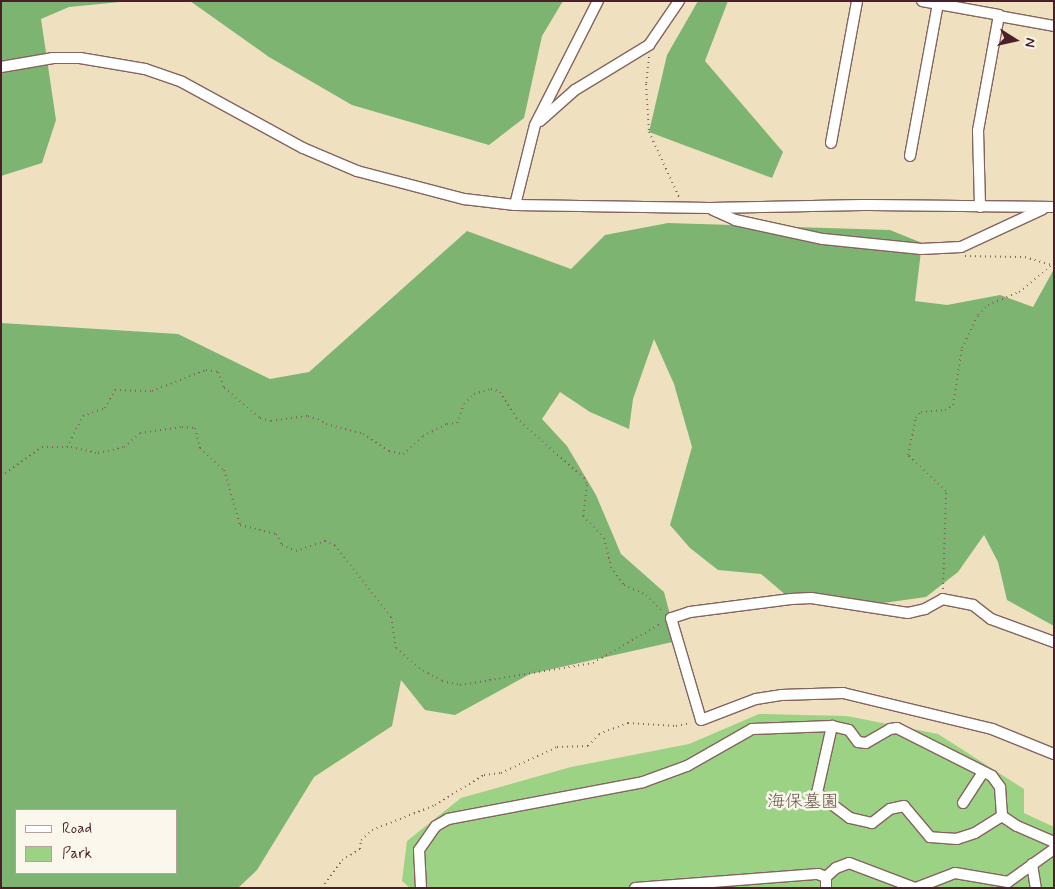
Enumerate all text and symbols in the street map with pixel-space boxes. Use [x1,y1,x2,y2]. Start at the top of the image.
north arrow [990,15,1040,65]
text: N [1020,36,1039,49]
park label: 海保墓園 [767,791,839,813]
legend [15,809,178,874]
text: Road [62,819,92,839]
text: Park [62,844,92,864]

